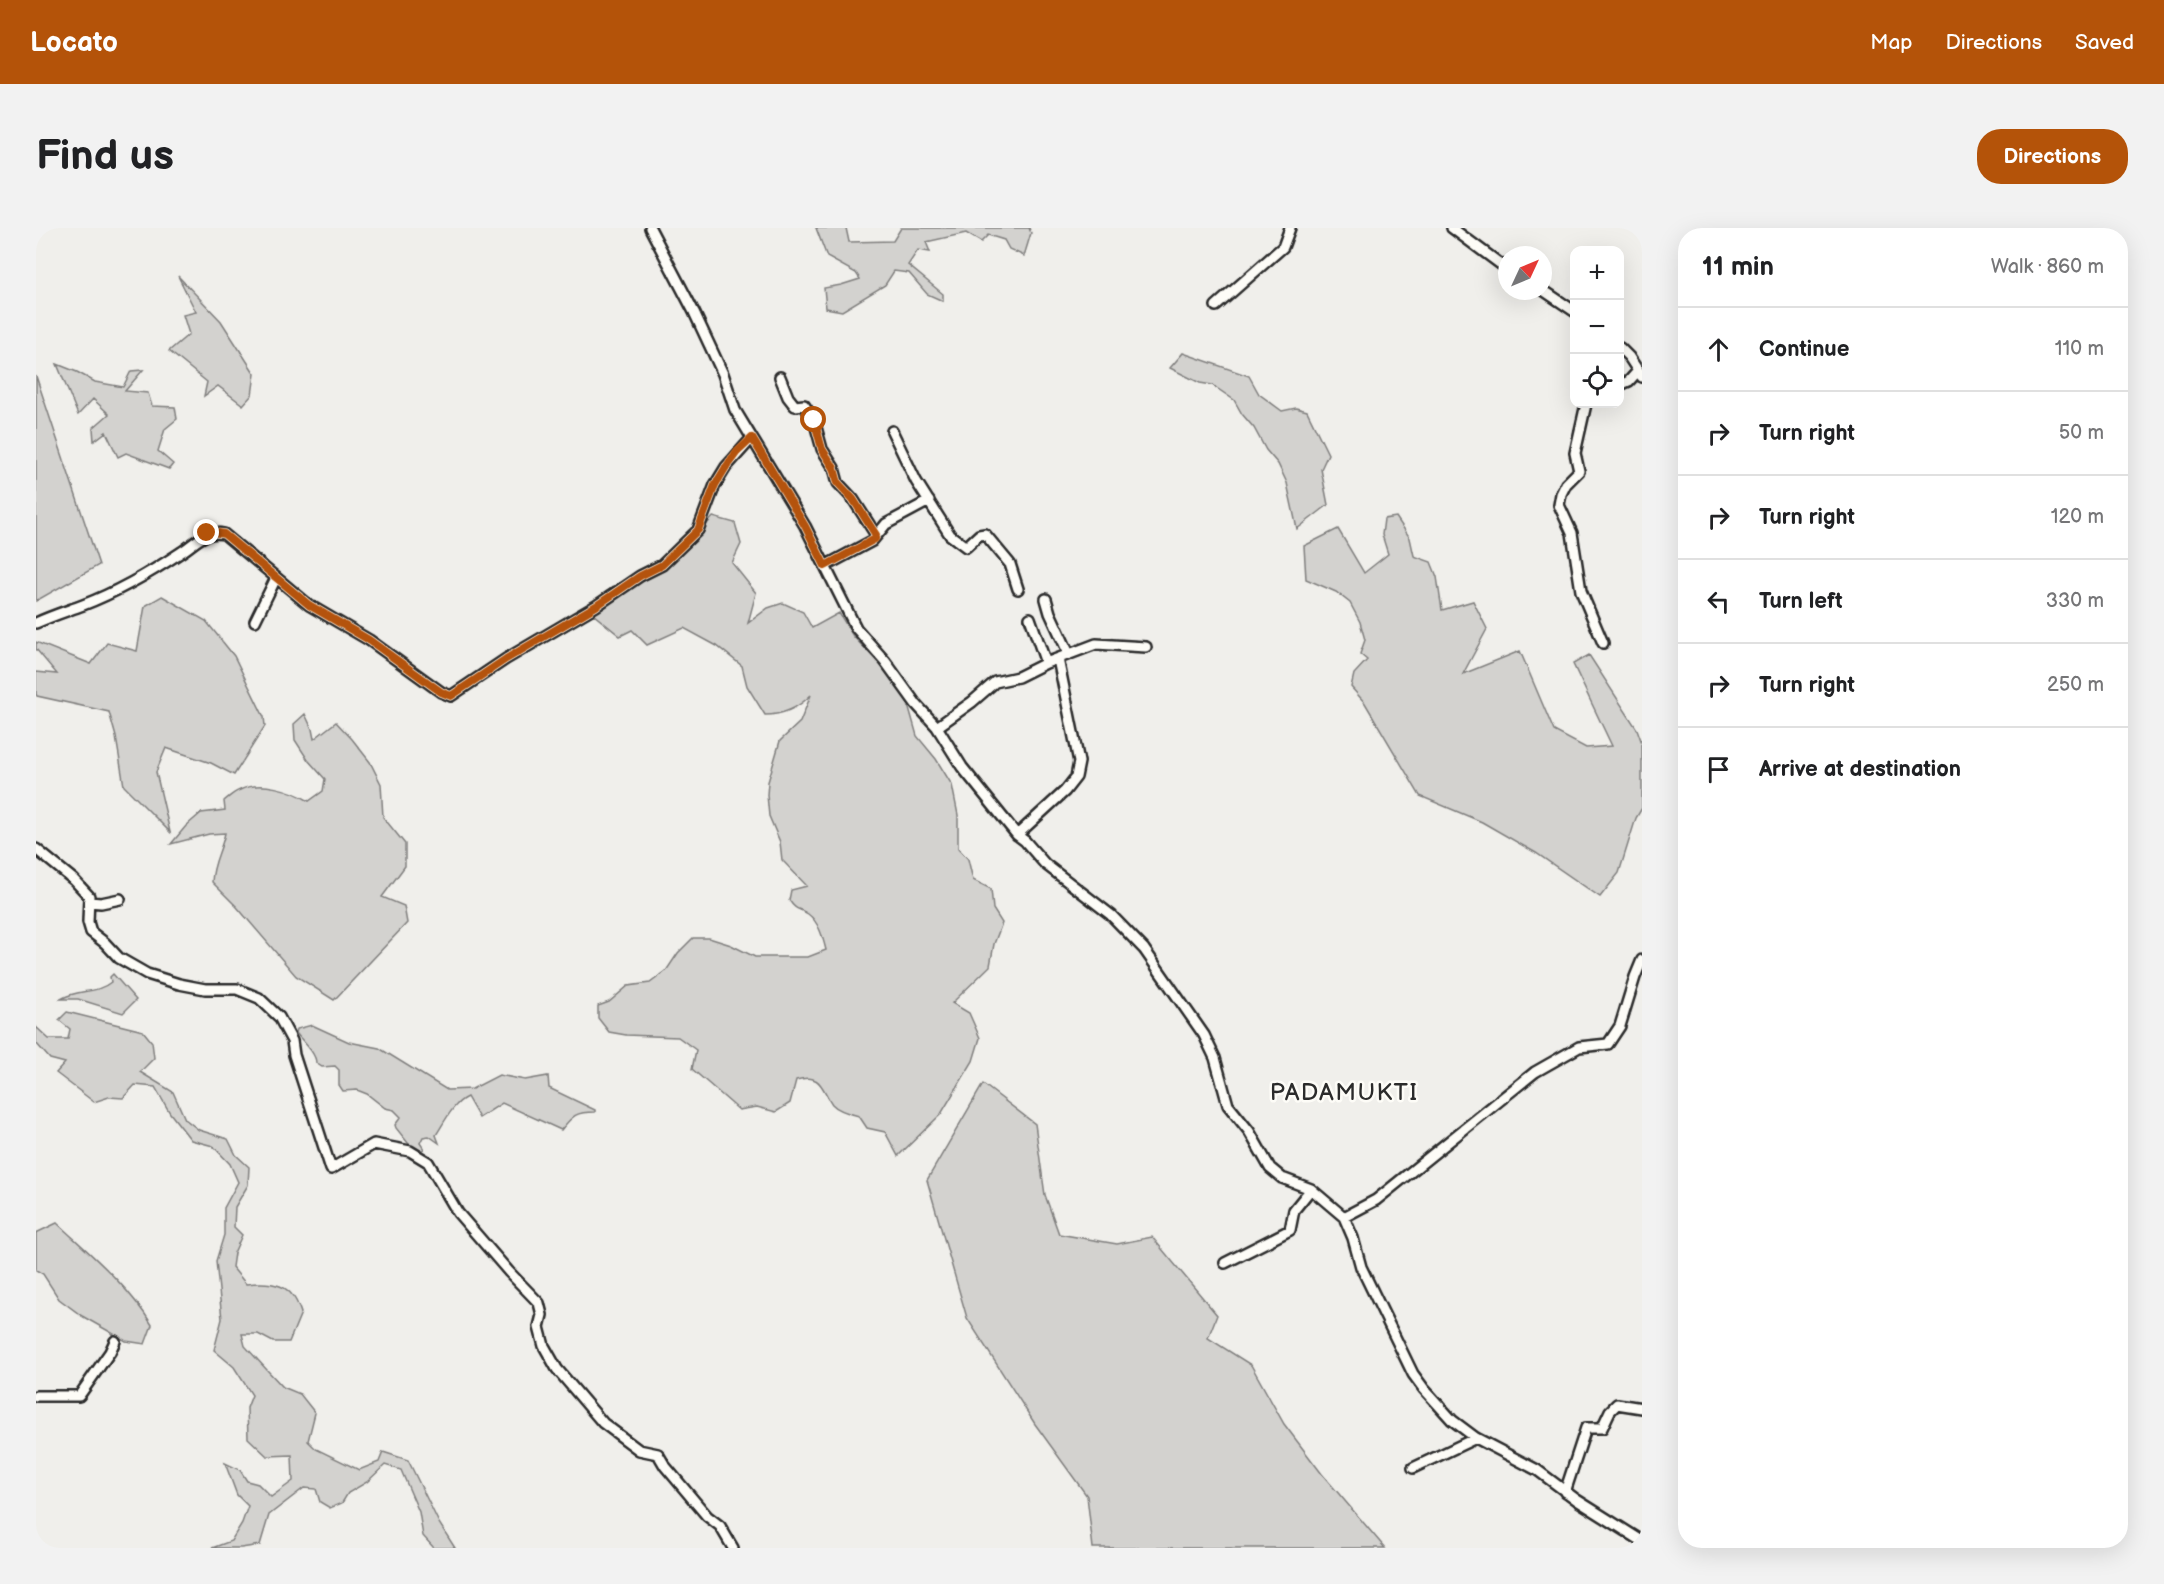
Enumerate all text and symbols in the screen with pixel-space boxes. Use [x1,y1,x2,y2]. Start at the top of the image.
text: Locato [30,26,118,59]
text: Map [1870,30,1913,55]
text: Directions [1946,30,2042,55]
text: Saved [2075,30,2134,55]
button: Directions [1977,129,2128,184]
text: Find us [36,131,174,182]
north arrow [1498,246,1552,300]
map controls [1570,246,1624,408]
button: + [1570,246,1624,300]
text: 11 min [1702,252,1774,283]
text: Walk · 860 m [1991,255,2104,279]
button: − [1570,300,1624,354]
icon: ahead [1702,333,1735,366]
text: Continue [1759,336,1849,363]
text: 110 m [2055,337,2104,361]
button: locate [1570,354,1624,408]
route start [800,406,826,432]
icon: right [1702,417,1735,450]
text: Turn right [1759,420,1855,447]
text: 50 m [2059,421,2104,445]
icon: right [1702,501,1735,534]
text: Turn right [1759,504,1855,531]
text: 120 m [2051,505,2104,529]
route end [193,519,219,545]
icon: left [1702,585,1735,618]
text: Turn left [1759,588,1843,615]
text: 330 m [2046,589,2104,613]
icon: right [1702,669,1735,702]
text: Turn right [1759,672,1855,699]
text: 250 m [2047,673,2104,697]
icon: arrive [1702,753,1735,786]
text: Arrive at destination [1759,756,1961,783]
district label: PADAMUKTI [1270,1078,1418,1107]

